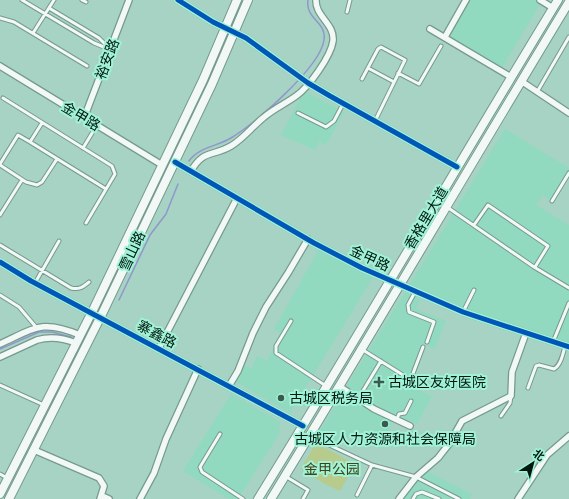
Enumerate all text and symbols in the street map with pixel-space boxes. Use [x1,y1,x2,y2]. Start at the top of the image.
street label: 裕安路 [91,36,122,81]
street label: 金甲路 [59,97,104,134]
street label: 香格里大道 [400,183,451,252]
street label: 雪山路 [115,228,148,273]
street label: 金甲路 [348,241,393,274]
street label: 寨鑫路 [135,316,180,351]
place label: 古城区友好医院 [388,373,486,390]
marker: 古城区友好医院 [373,376,385,388]
place label: 古城区税务局 [289,389,373,406]
marker: 古城区税务局 [276,393,286,403]
marker: 古城区人力资源和社会保障局 [380,419,390,429]
place label: 古城区人力资源和社会保障局 [294,430,476,447]
north arrow [513,443,553,483]
text: 北 [531,446,547,463]
park label: 金甲公园 [304,460,360,477]

